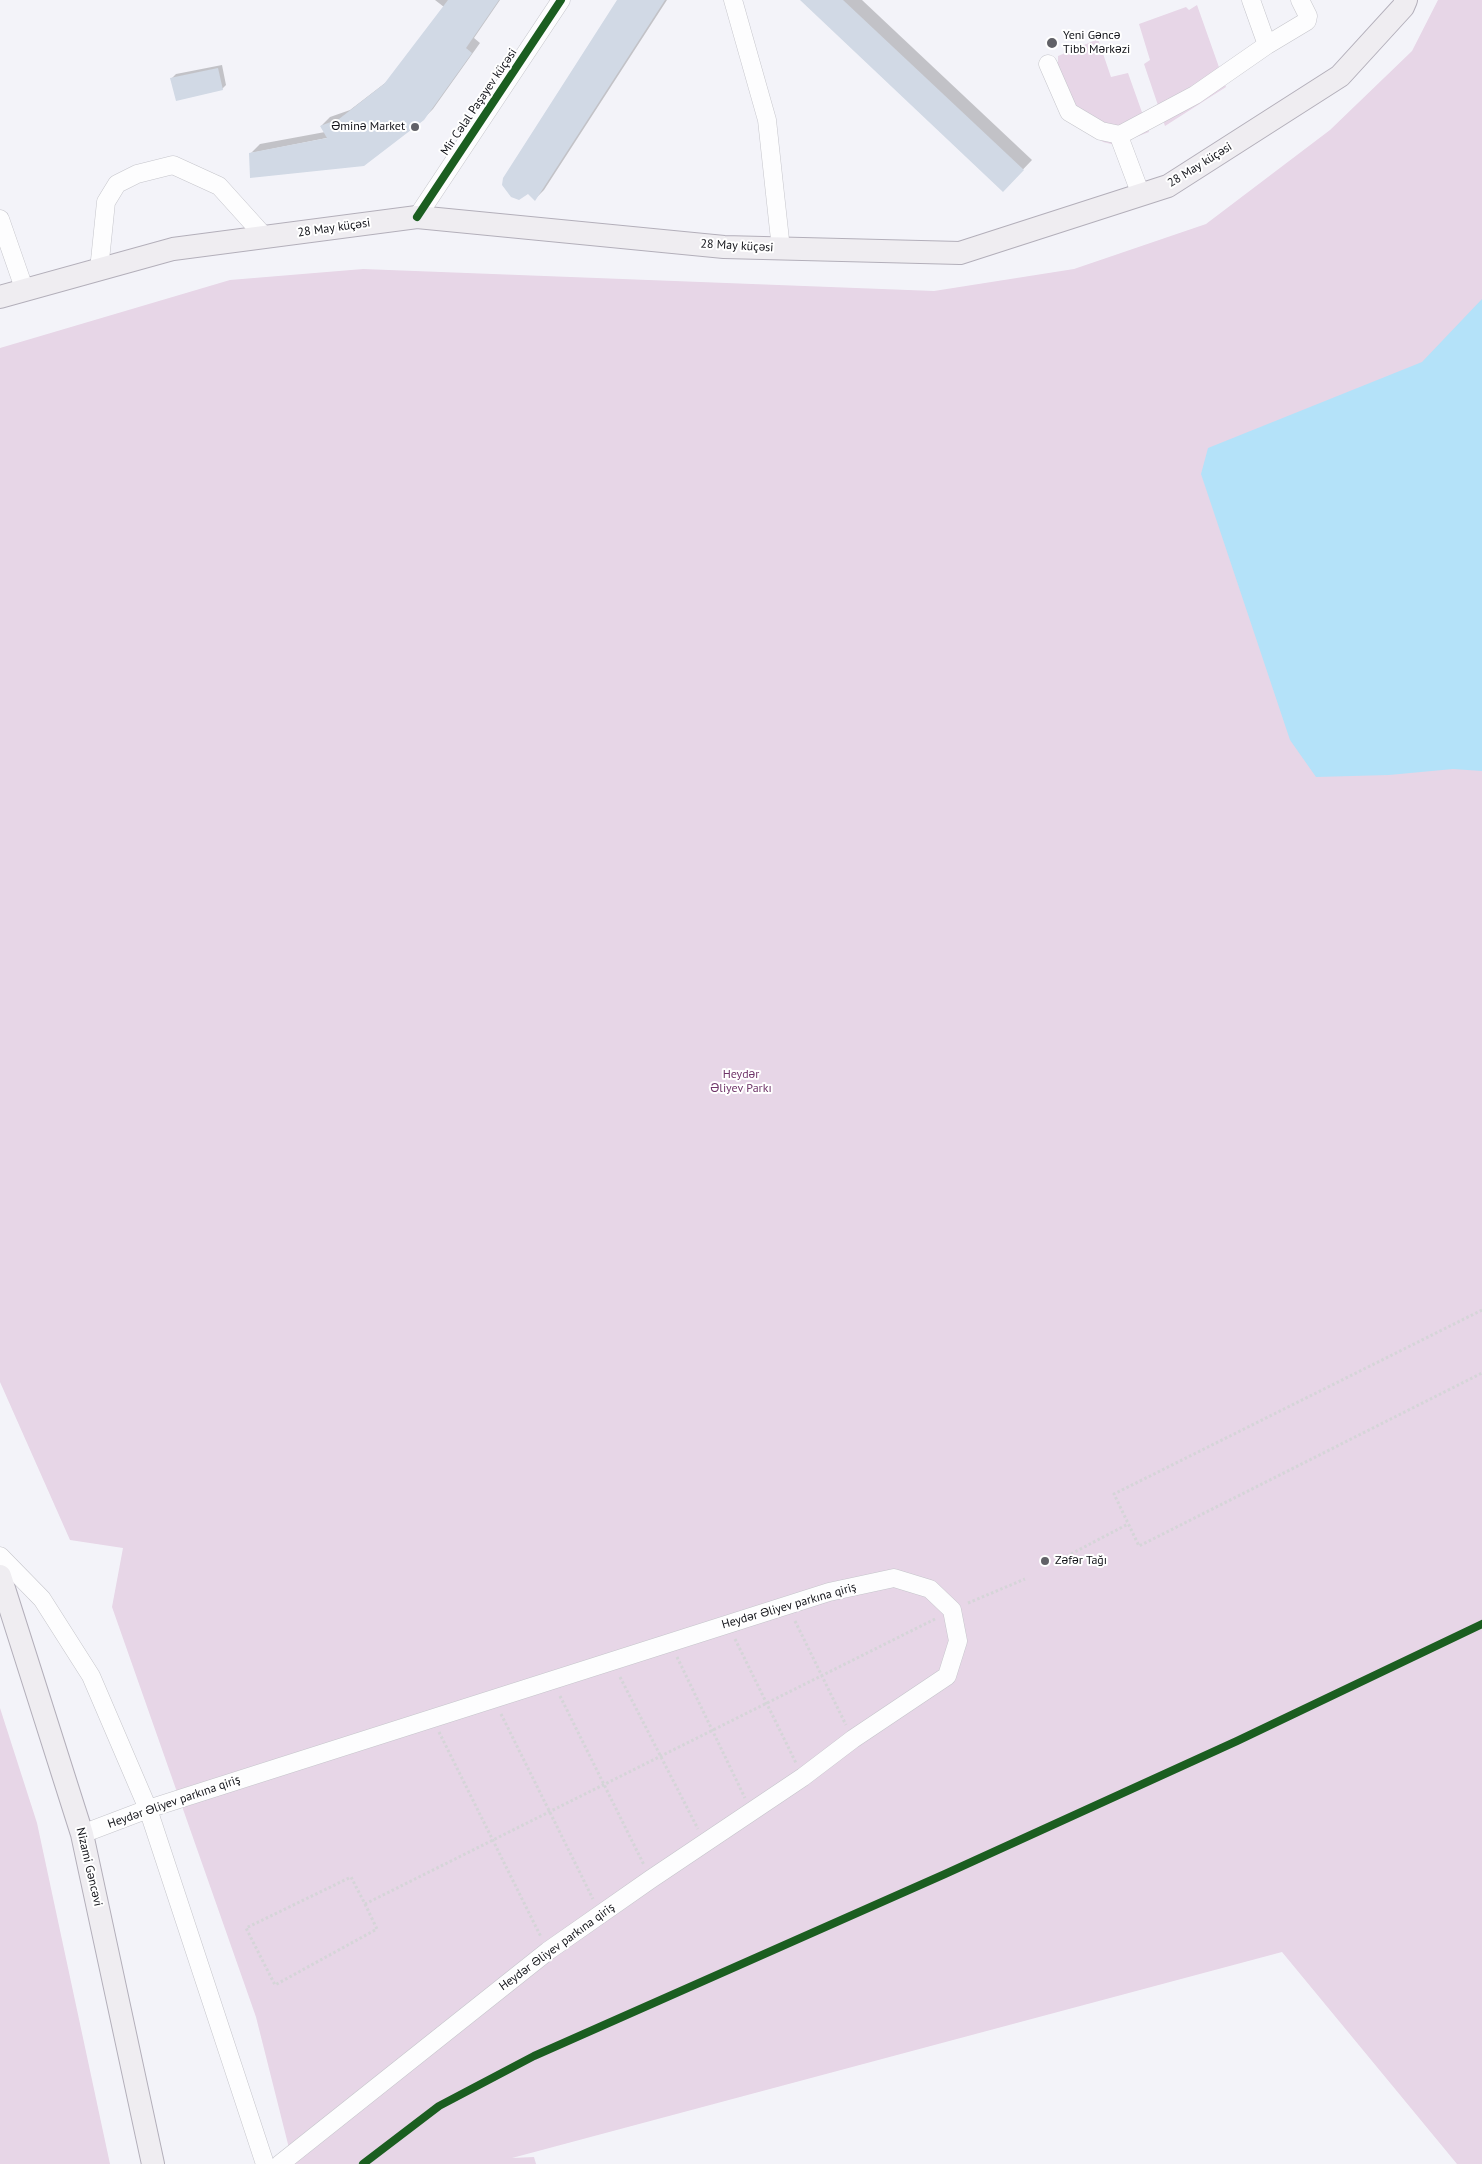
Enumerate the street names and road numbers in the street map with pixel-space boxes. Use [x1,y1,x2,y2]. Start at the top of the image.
street label: Mir Cəlal Paşayev küçəsi [438,46,520,158]
street label: 28 May küçəsi [1165,140,1235,190]
street label: 28 May küçəsi [297,216,371,240]
street label: 28 May küçəsi [700,237,774,255]
street label: Heydər Əliyev parkına qiriş [720,1580,858,1632]
street label: Heydər Əliyev parkına qiriş [106,1773,242,1831]
street label: Nizami Gəncəvi [73,1826,105,1908]
street label: Heydər Əliyev parkına qiriş [496,1900,618,1994]

